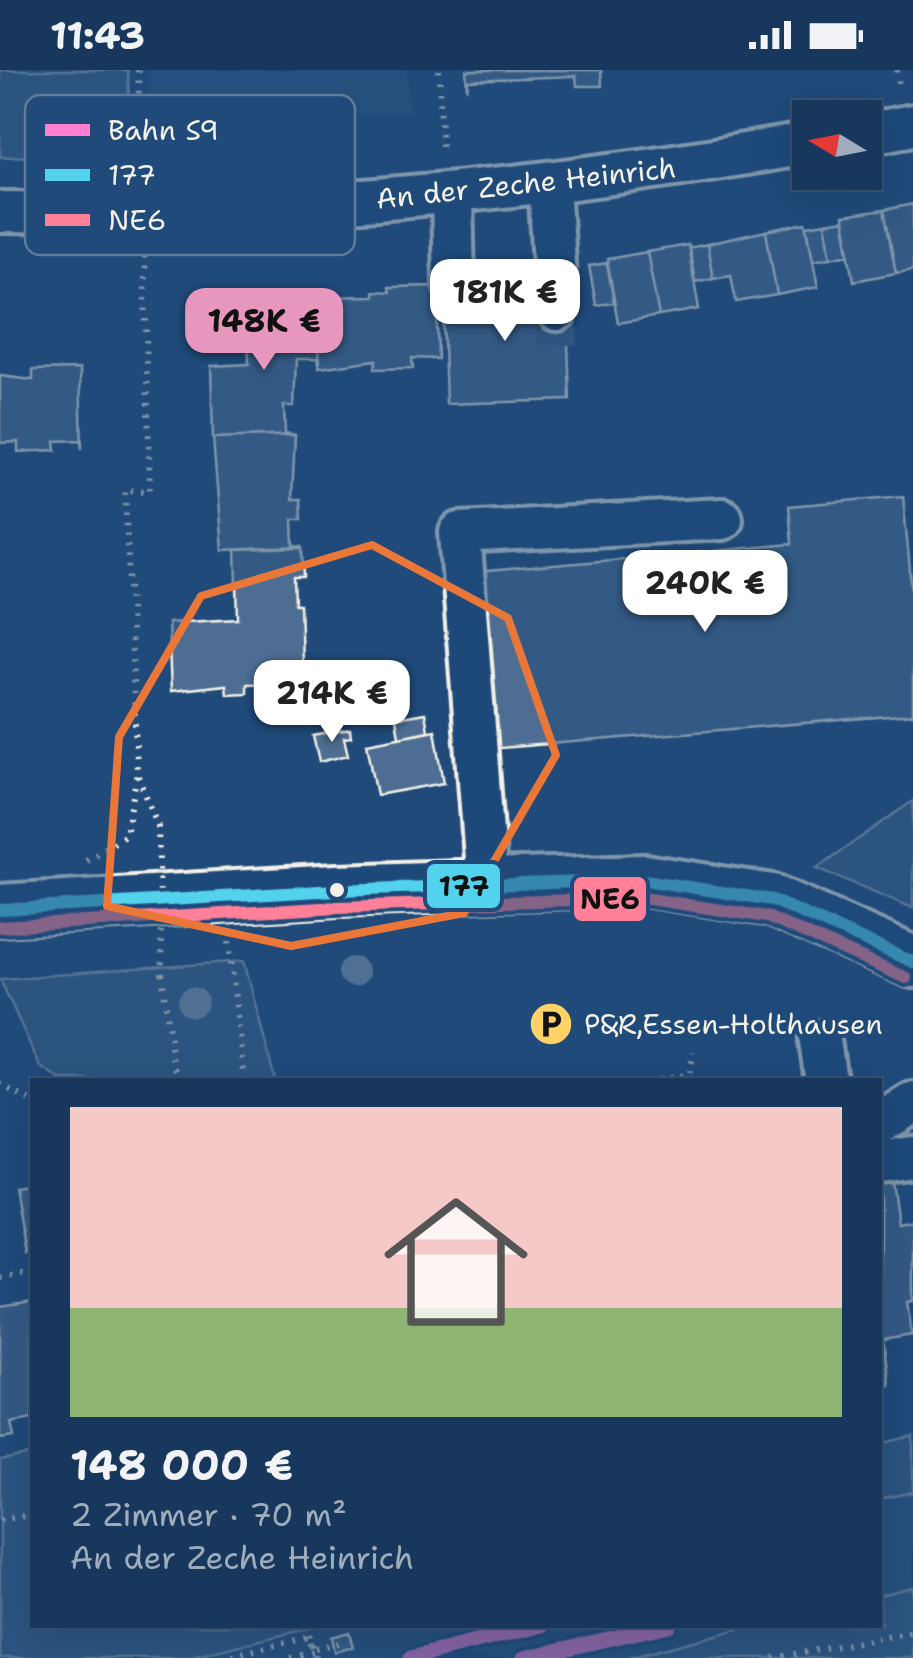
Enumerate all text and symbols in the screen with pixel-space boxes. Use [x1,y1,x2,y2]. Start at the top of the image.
text: 11:43 [50,10,145,61]
legend [25,95,355,255]
north arrow [792,100,882,190]
map controls [792,100,882,190]
text: Bahn S9 [108,111,219,149]
street label: An der Zeche Heinrich [374,148,678,218]
text: 177 [108,156,156,194]
text: NE6 [108,201,166,239]
pin: 181K € [424,259,586,344]
text: 181K € [452,270,558,313]
pin: 148K € [183,288,345,373]
text: 148K € [207,299,321,342]
pin: 240K € [624,550,786,635]
text: 240K € [644,561,766,604]
pin: 214K € [251,660,413,745]
text: 214K € [276,671,388,714]
line badge: 177 [425,862,502,910]
text: 177 [439,867,489,905]
line badge: NE6 [572,875,648,923]
unlabelled marker [327,880,347,900]
text: NE6 [580,880,640,918]
parking icon: P&R,Essen-Holthausen [528,1001,574,1047]
place label: P&R,Essen-Holthausen [584,1005,883,1043]
icon: home [366,1172,546,1352]
text: 148 000 € [70,1437,293,1493]
text: 2 Zimmer · 70 m² [70,1493,347,1536]
text: An der Zeche Heinrich [70,1536,414,1579]

